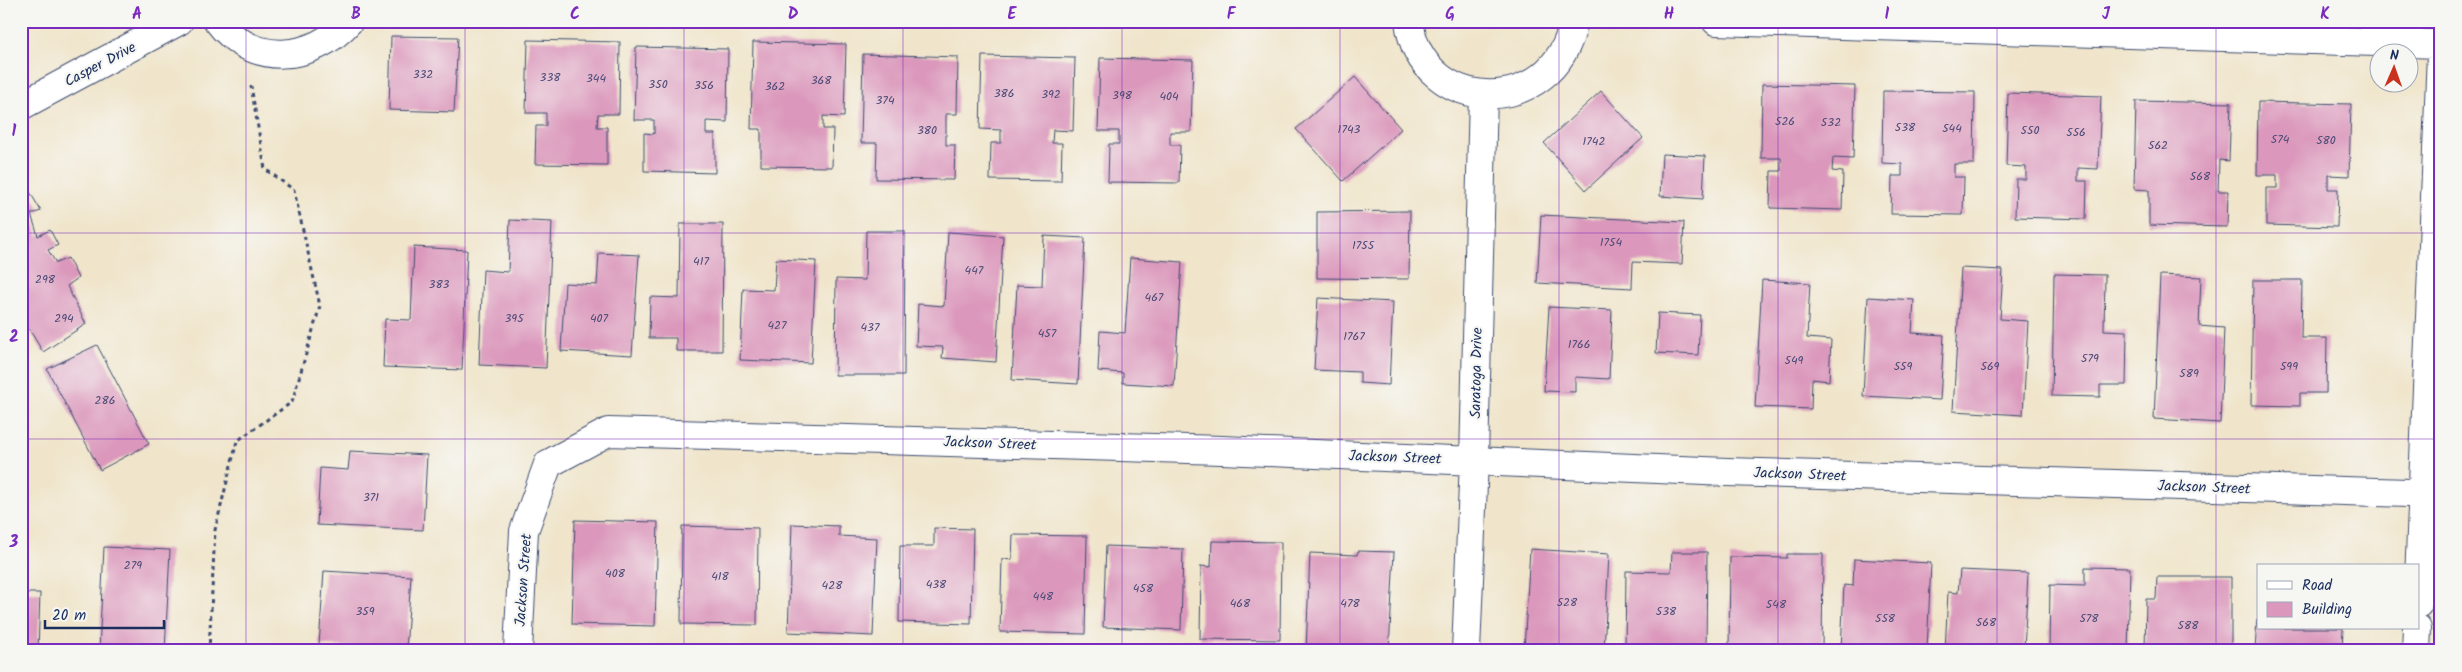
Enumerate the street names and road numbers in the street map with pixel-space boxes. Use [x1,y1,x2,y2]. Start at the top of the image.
street label: Casper Drive [60,36,141,94]
street label: Saratoga Drive [1464,327,1490,419]
street label: Jackson Street [943,430,1037,458]
street label: Jackson Street [1348,444,1442,472]
street label: Jackson Street [1753,461,1847,489]
street label: Jackson Street [2157,474,2251,502]
street label: Jackson Street [509,533,539,627]

